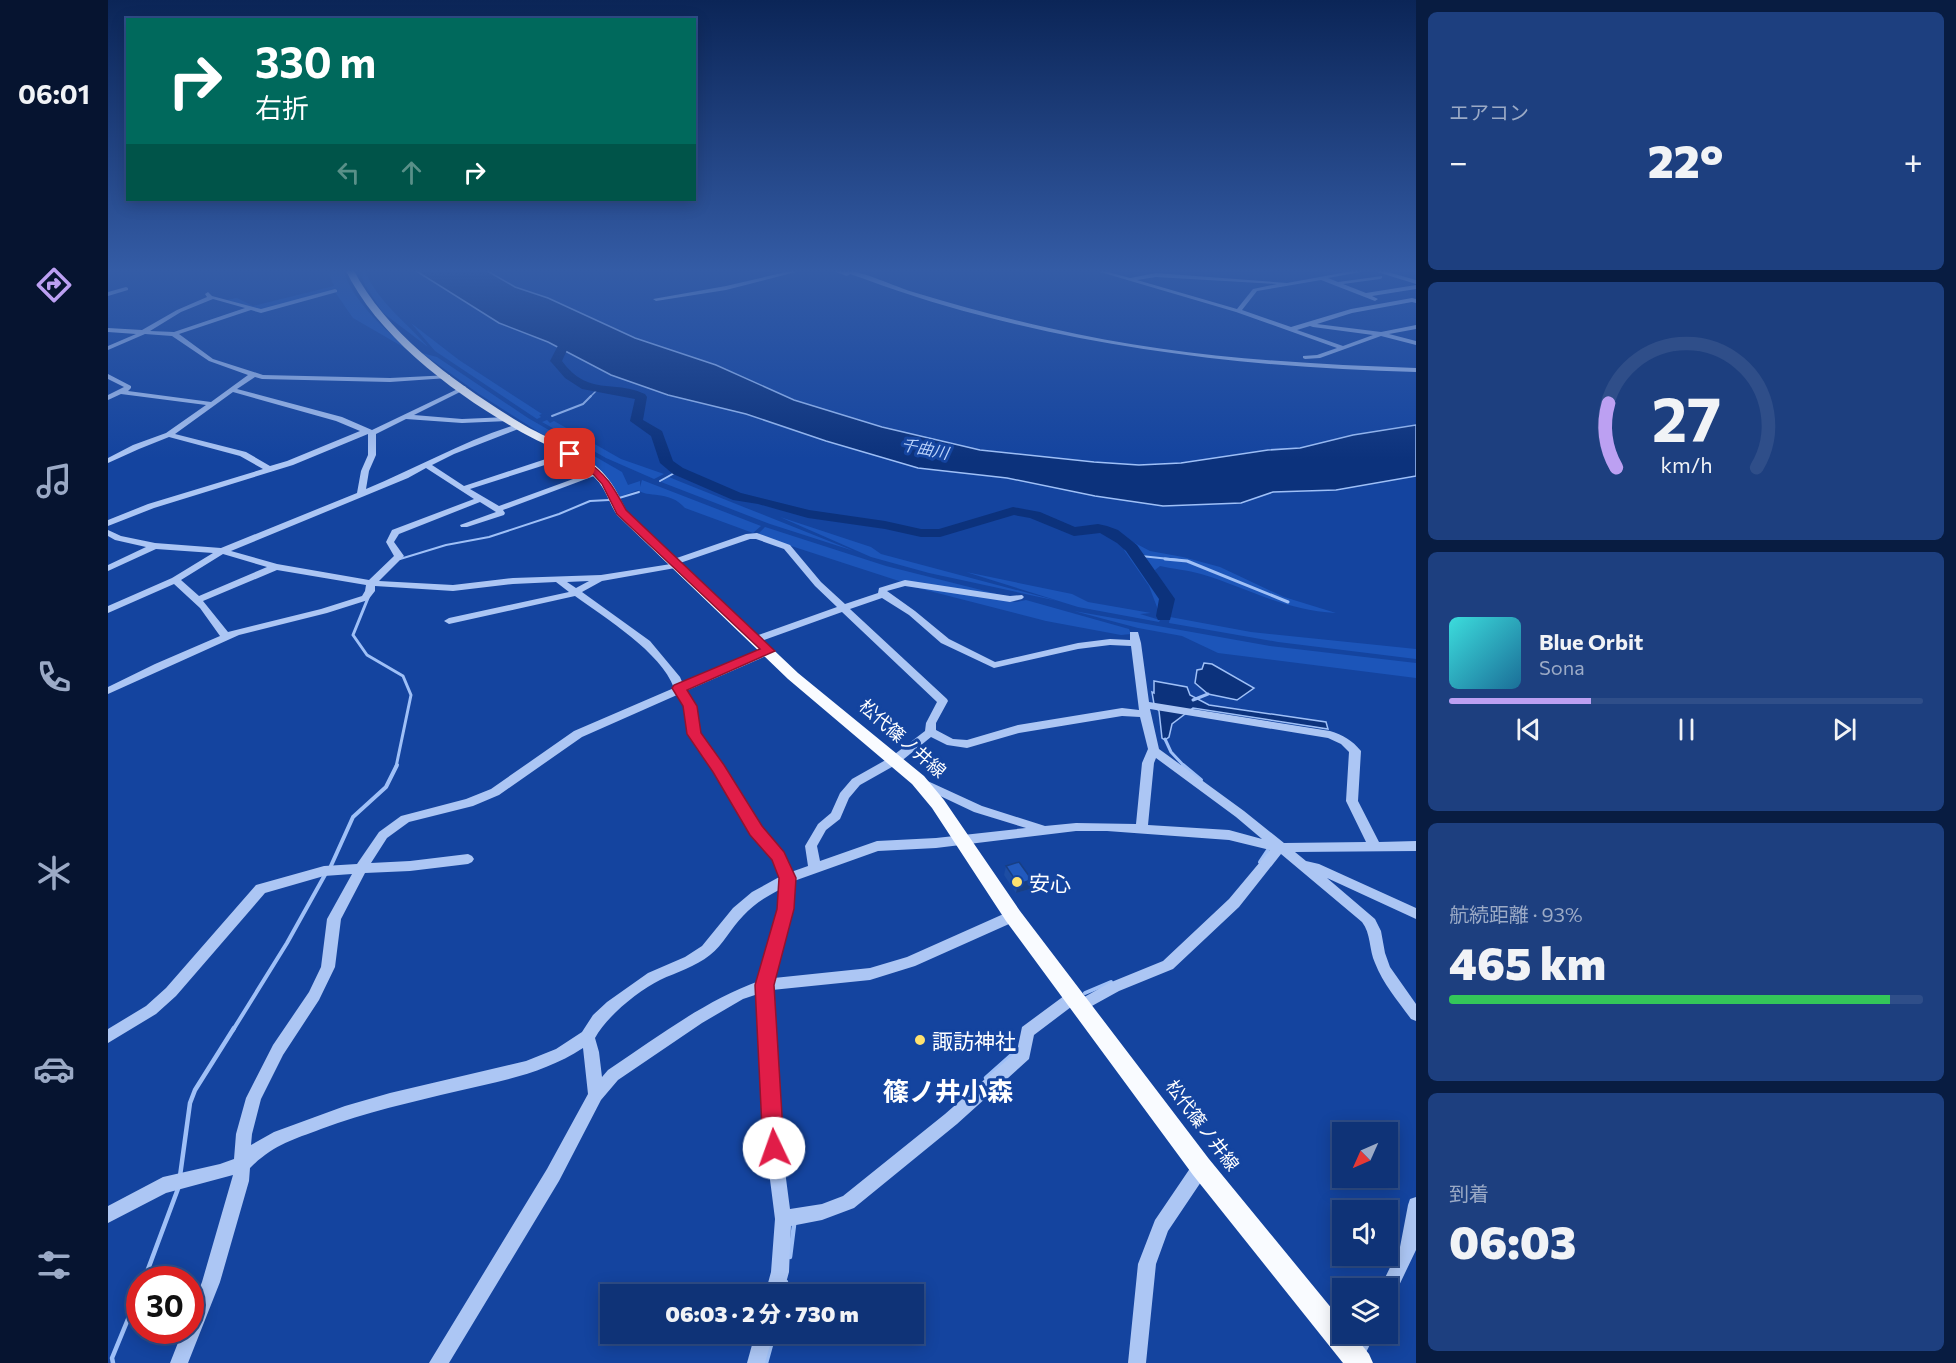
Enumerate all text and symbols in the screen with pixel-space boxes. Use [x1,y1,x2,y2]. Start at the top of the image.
text: 330 m [255,35,376,87]
icon: right [156,42,234,120]
text: 06:01 [18,77,90,110]
text: 右折 [255,91,309,124]
text: エアコン [1449,100,1529,124]
text: 22° [1648,132,1724,187]
text: − [1449,140,1468,181]
text: + [1904,140,1923,181]
icon: left [332,156,365,189]
icon: ahead [395,156,428,189]
icon: right [458,156,491,189]
icon: directions [33,264,75,306]
text: 27 [1651,379,1721,455]
pin [544,428,595,479]
water label: 千曲川 [900,434,952,462]
icon: arrive [553,437,586,470]
text: km/h [1660,452,1712,478]
icon: music [33,460,75,502]
text: Blue Orbit [1539,628,1643,655]
text: Sona [1539,655,1585,679]
icon: phone [33,656,75,698]
street label: 松代篠ノ井線 [855,694,951,782]
icon: previous [1512,713,1545,746]
icon: pause [1670,713,1703,746]
icon: next [1828,713,1861,746]
icon: climate [33,852,75,894]
place label: 安心 [1029,870,1071,895]
marker: 安心 [1010,875,1024,889]
text: 航続距離 · 93% [1449,902,1583,926]
text: 465 km [1449,934,1606,989]
place label: 諏訪神社 [932,1028,1016,1053]
marker: 諏訪神社 [913,1033,927,1047]
icon: car [33,1048,75,1090]
district label: 篠ノ井小森 [883,1075,1013,1106]
street label: 松代篠ノ井線 [1162,1075,1244,1175]
position arrow [742,1116,806,1180]
north arrow [1332,1122,1398,1188]
map controls [1332,1122,1398,1344]
text: 到着 [1449,1181,1489,1205]
button: sound [1332,1200,1398,1266]
text: 06:03 [1449,1213,1576,1268]
icon: filters [33,1244,75,1286]
speed limit sign: 30 [126,1266,204,1344]
button: layers [1332,1278,1398,1344]
text: 06:03 · 2 分 · 730 m [665,1300,859,1327]

